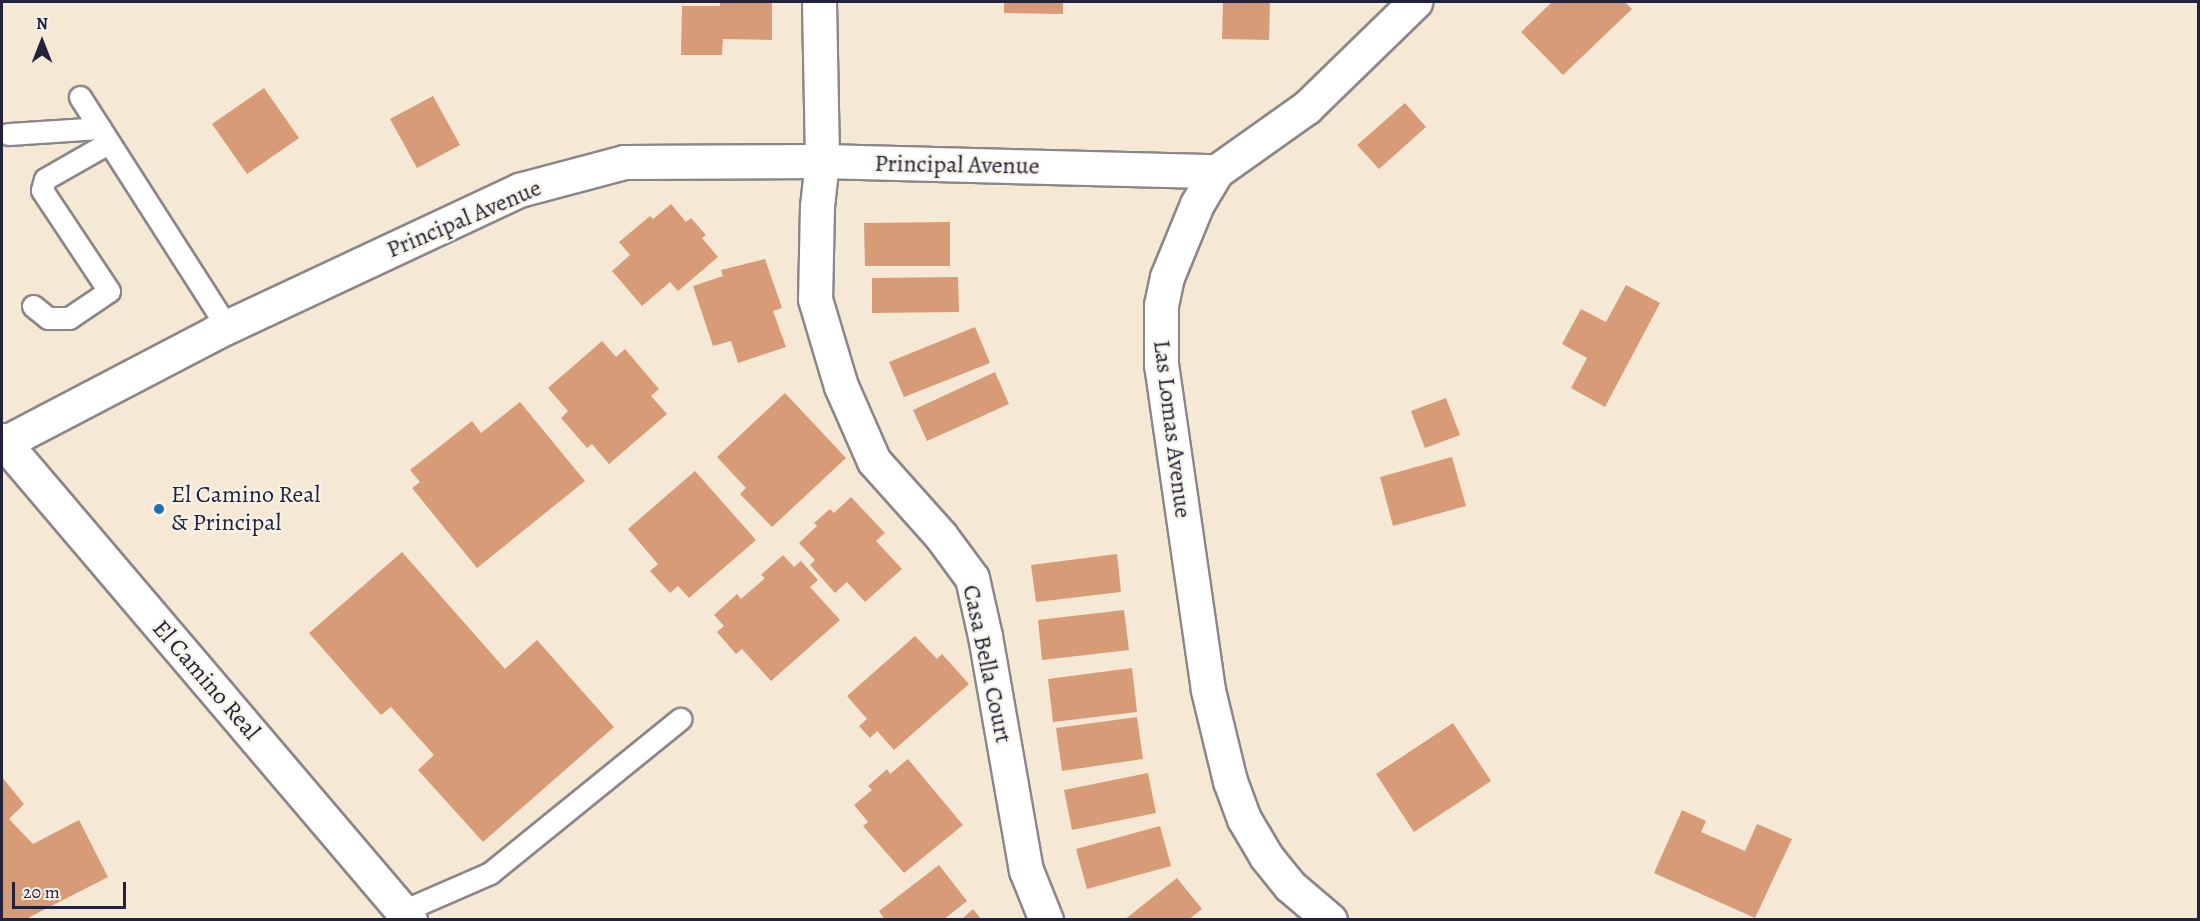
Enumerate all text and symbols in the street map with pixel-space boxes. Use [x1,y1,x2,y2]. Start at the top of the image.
north arrow [12,12,72,72]
text: N [36,13,48,35]
street label: Principal Avenue [874,149,1040,181]
street label: Principal Avenue [382,174,546,264]
street label: Las Lomas Avenue [1147,338,1197,520]
place label: El Camino Real & Principal [171,481,320,537]
marker: El Camino Real & Principal [152,502,166,516]
street label: Casa Bella Court [956,582,1018,746]
street label: El Camino Real [146,614,266,746]
scale bar [15,870,129,908]
text: 20 m [23,880,60,904]

